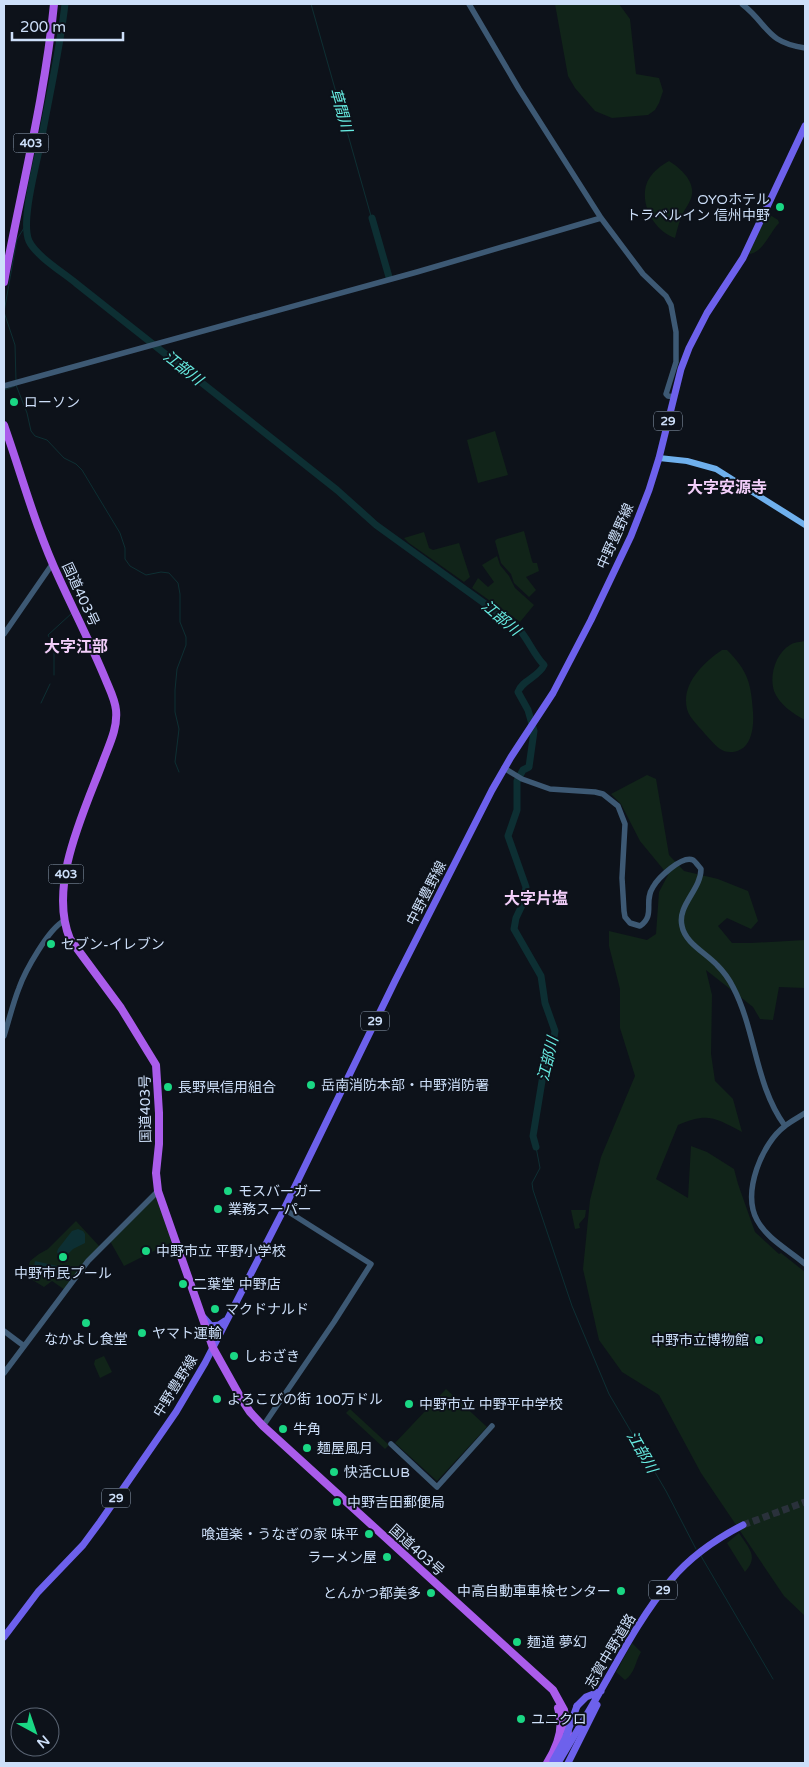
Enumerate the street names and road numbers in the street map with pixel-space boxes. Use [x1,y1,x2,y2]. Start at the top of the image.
road number: 403 [14,134,48,152]
road number: 29 [654,412,682,431]
street label: 中野豊野線 [593,501,637,572]
street label: 国道403号 [58,560,103,629]
street label: 中野豊野線 [403,858,450,928]
road number: 403 [48,864,84,884]
road number: 29 [361,1011,389,1030]
street label: 国道403号 [136,1075,155,1143]
street label: 中野豊野線 [150,1352,201,1420]
road number: 29 [102,1489,130,1508]
street label: 国道403号 [386,1521,448,1580]
road number: 29 [649,1580,677,1600]
street label: 志賀中野道路 [582,1611,639,1692]

